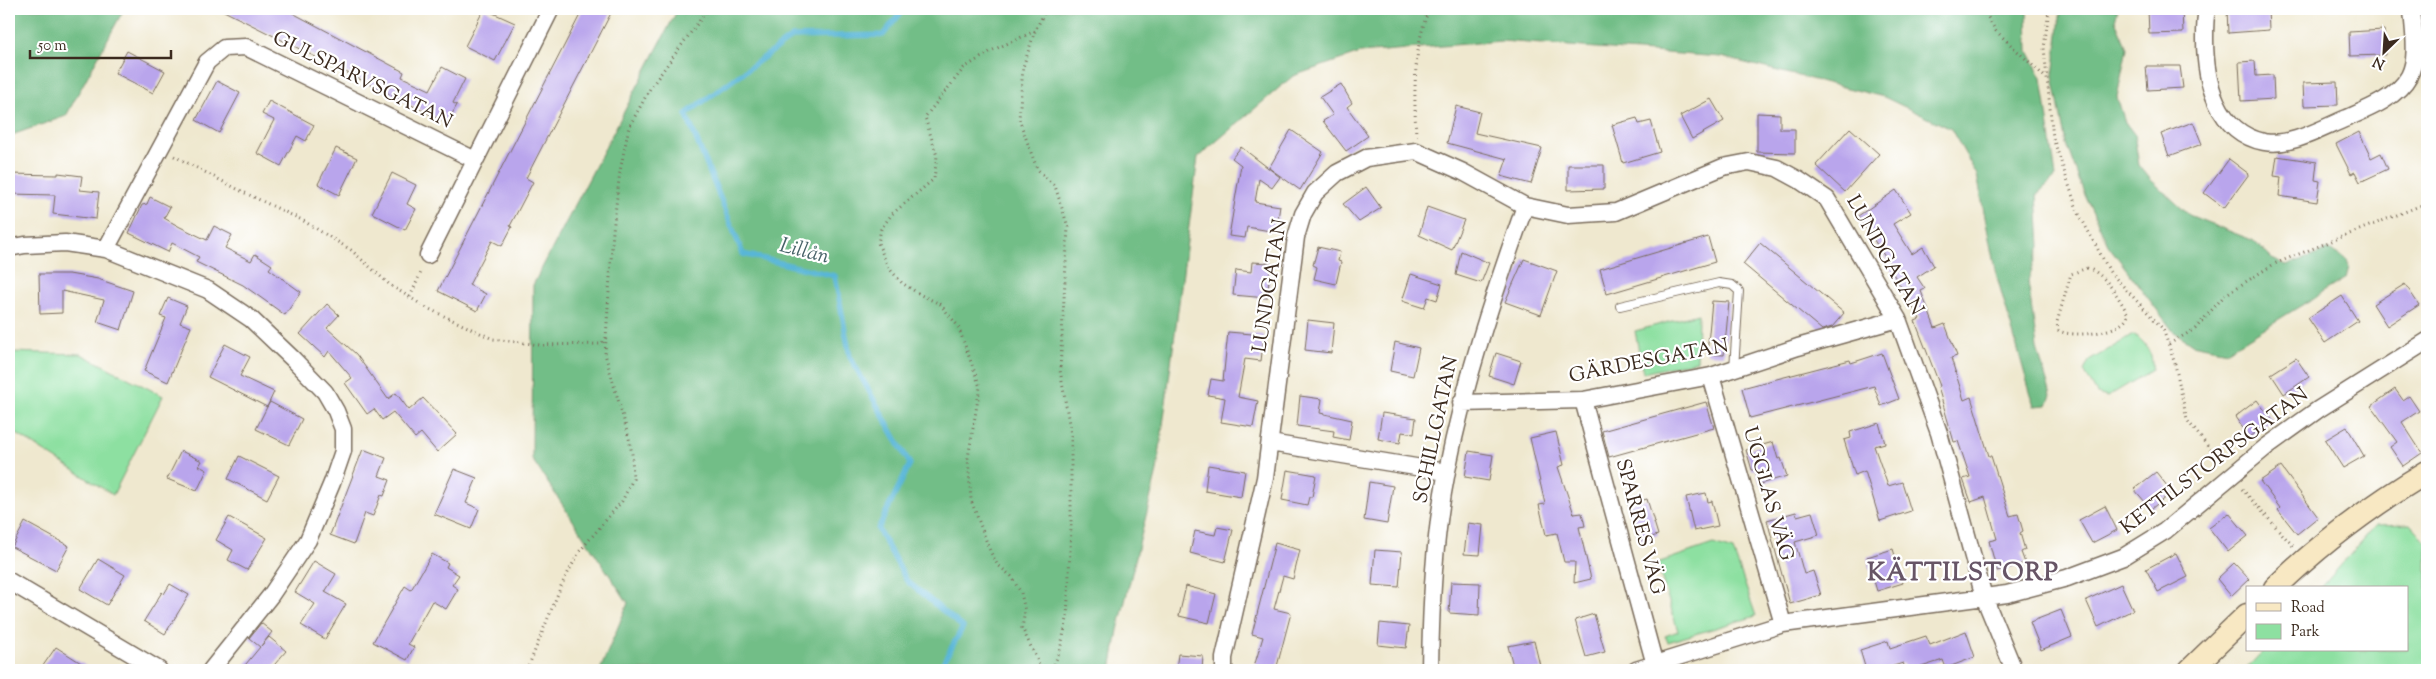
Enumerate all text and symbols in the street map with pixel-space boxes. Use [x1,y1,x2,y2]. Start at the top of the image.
street label: GULSPARVSGATAN [267,25,457,137]
scale bar [30,28,171,60]
north arrow [2358,28,2408,78]
text: 50 m [37,36,67,57]
text: N [2370,51,2389,73]
street label: LUNDGATAN [1838,190,1930,322]
street label: LUNDGATAN [1246,217,1296,355]
water label: Lillån [776,231,832,273]
street label: GÄRDESGATAN [1567,332,1731,392]
street label: SCHILLGATAN [1407,354,1467,506]
street label: KETTILSTORPSGATAN [2115,381,2315,543]
street label: UGGLAS VÄG [1734,424,1800,564]
street label: SPARRES VÄG [1607,456,1671,598]
district label: KÄTTILSTORP [1867,556,2059,592]
legend [2246,586,2408,652]
text: Road [2291,598,2325,619]
text: Park [2291,622,2320,643]

